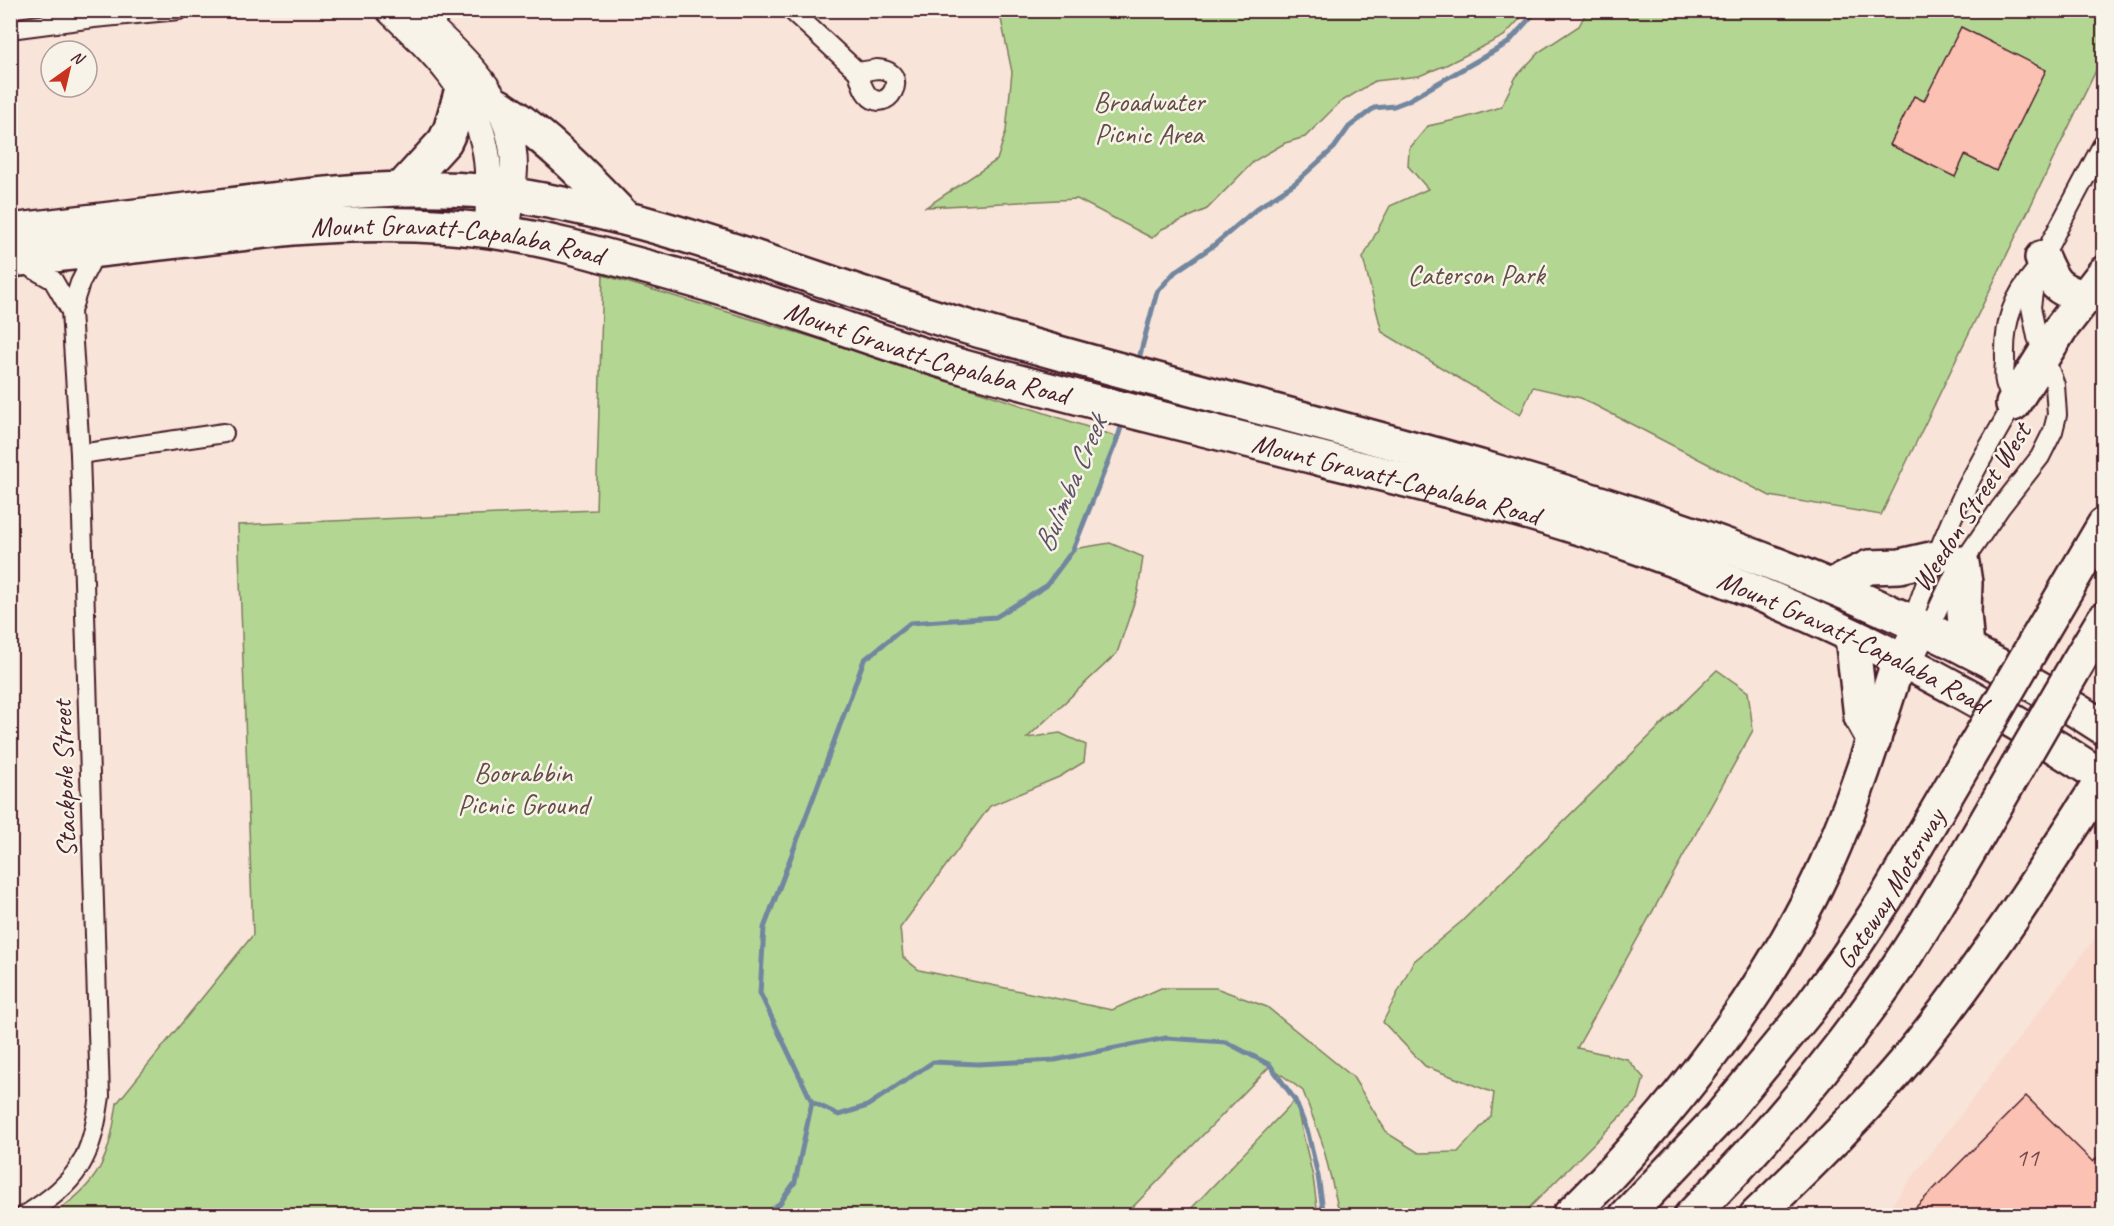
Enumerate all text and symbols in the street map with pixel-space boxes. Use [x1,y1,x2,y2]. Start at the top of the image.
north arrow [39,39,99,99]
text: N [67,46,89,70]
park label: Broadwater Picnic Area [1093,84,1206,151]
street label: Mount Gravatt-Capalaba Road [309,207,611,273]
park label: Caterson Park [1407,257,1546,292]
street label: Mount Gravatt-Capalaba Road [780,292,1076,413]
water label: Bulimba Creek [1024,406,1118,558]
street label: Weedon Street West [1903,414,2040,598]
street label: Mount Gravatt-Capalaba Road [1249,425,1548,534]
street label: Mount Gravatt-Capalaba Road [1713,561,1997,722]
street label: Stackpole Street [44,697,84,858]
park label: Boorabbin Picnic Ground [457,755,593,822]
street label: Gateway Motorway [1827,800,1953,975]
house number: 11 [2015,1141,2040,1174]

